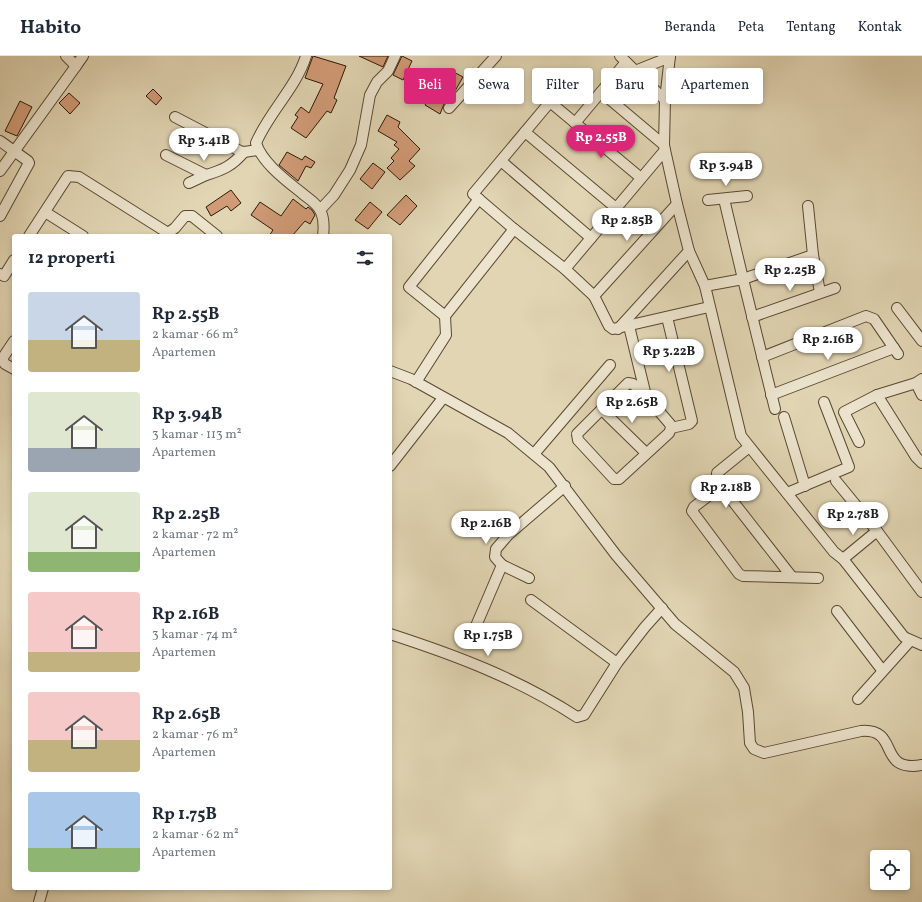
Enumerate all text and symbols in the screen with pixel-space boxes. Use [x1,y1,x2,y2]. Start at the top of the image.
text: Habito [20,15,81,41]
text: Beranda [664,18,716,37]
text: Peta [738,18,764,37]
text: Tentang [786,18,836,37]
text: Kontak [858,18,902,37]
chip: Beli [404,68,456,104]
chip: Sewa [464,68,524,104]
chip: Filter [532,68,593,104]
chip: Baru [601,68,658,104]
chip: Apartemen [666,68,763,104]
pin: Rp 2.55B [560,125,642,159]
pin: Rp 3.41B [163,128,245,162]
text: Rp 2.55B [575,129,627,147]
text: Rp 3.41B [178,132,230,150]
pin: Rp 3.94B [685,153,767,187]
text: Rp 3.94B [699,157,753,175]
pin: Rp 2.85B [586,208,668,242]
text: Rp 2.85B [601,212,653,230]
text: 12 properti [28,247,115,270]
icon: filters [354,247,376,269]
pin: Rp 2.25B [749,258,831,292]
text: Rp 2.25B [764,262,816,280]
text: Rp 2.55B [152,303,219,326]
icon: home [60,308,108,356]
text: 2 kamar · 66 m² [152,326,238,344]
pin: Rp 2.16B [787,327,869,361]
text: Rp 2.16B [802,331,854,349]
pin: Rp 3.22B [628,339,710,373]
text: Rp 3.22B [643,343,695,361]
text: Apartemen [152,344,216,362]
pin: Rp 2.65B [591,390,673,424]
text: Rp 2.65B [606,394,658,412]
text: Rp 3.94B [152,403,222,426]
icon: home [60,408,108,456]
text: 3 kamar · 113 m² [152,426,242,444]
text: Apartemen [152,444,216,462]
pin: Rp 2.18B [685,475,767,509]
text: Rp 2.18B [700,479,752,497]
pin: Rp 2.78B [812,502,894,536]
text: Rp 2.25B [152,503,220,526]
text: Rp 2.78B [827,506,879,524]
icon: home [60,508,108,556]
pin: Rp 2.16B [445,511,527,545]
text: Rp 2.16B [460,515,512,533]
text: 2 kamar · 72 m² [152,526,238,544]
text: Apartemen [152,544,216,562]
text: Rp 2.16B [152,603,219,626]
icon: home [60,608,108,656]
pin: Rp 1.75B [447,623,529,657]
text: 3 kamar · 74 m² [152,626,238,644]
text: Rp 1.75B [463,627,513,645]
text: Apartemen [152,644,216,662]
text: Rp 2.65B [152,703,221,726]
icon: home [60,708,108,756]
text: 2 kamar · 76 m² [152,726,238,744]
text: Apartemen [152,744,216,762]
text: Rp 1.75B [152,803,217,826]
icon: home [60,808,108,856]
text: 2 kamar · 62 m² [152,826,239,844]
text: Apartemen [152,844,216,862]
map controls [870,850,910,890]
button: locate [870,850,910,890]

